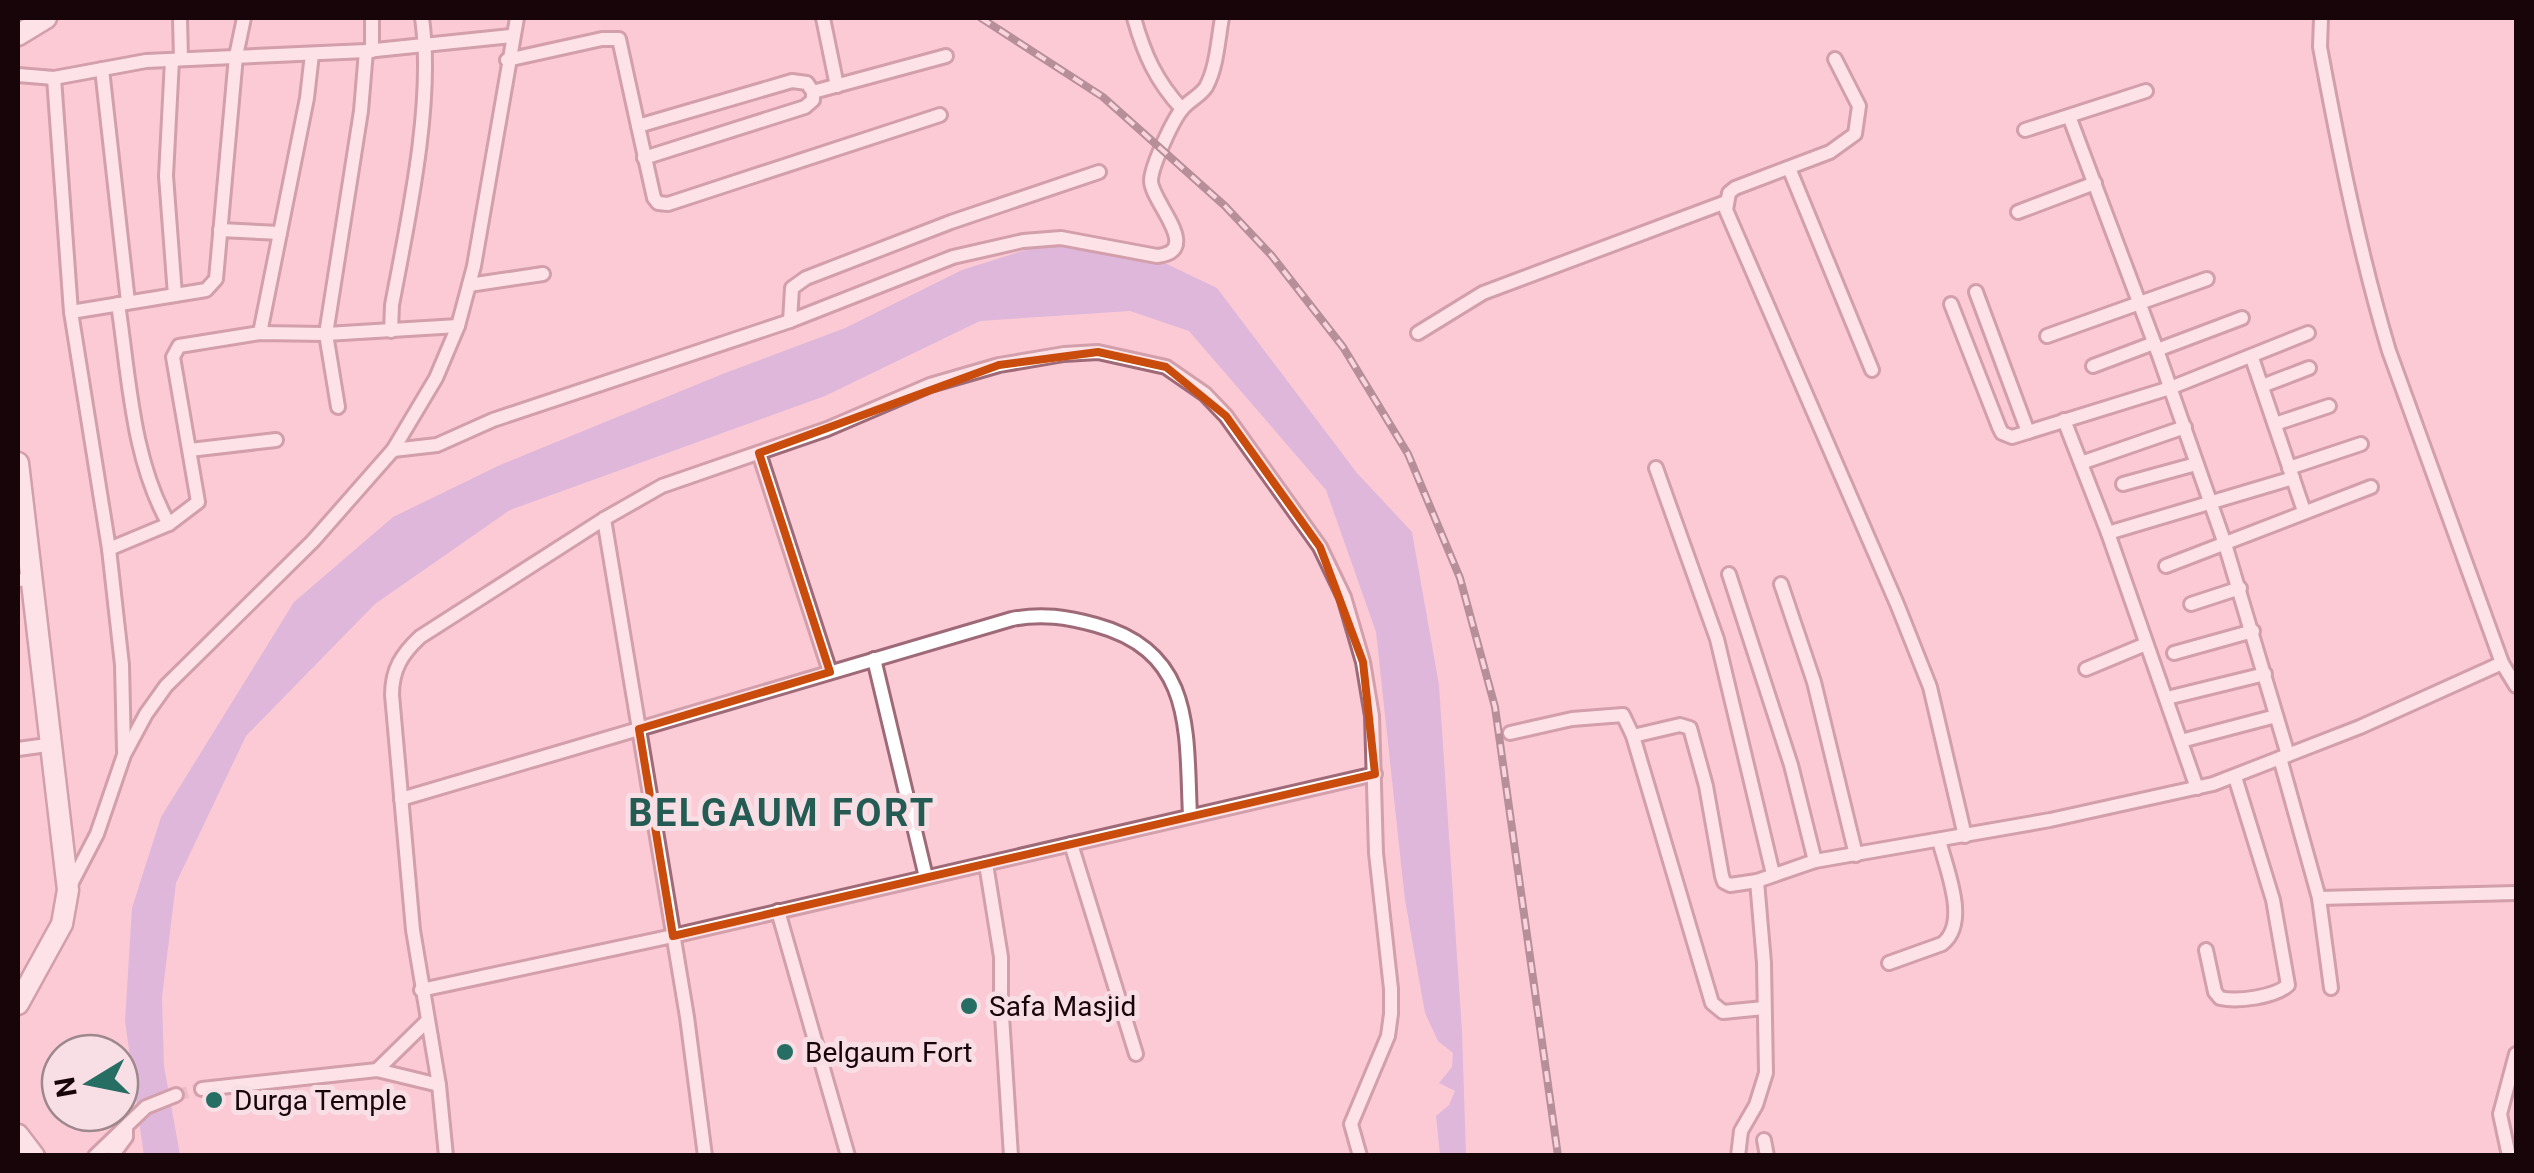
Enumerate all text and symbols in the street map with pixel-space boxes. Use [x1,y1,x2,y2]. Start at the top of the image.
district label: BELGAUM FORT [628,791,936,835]
place label: Safa Masjid [989,990,1136,1023]
marker: Safa Masjid [958,995,980,1017]
north arrow [40,1033,140,1133]
place label: Belgaum Fort [805,1036,972,1069]
marker: Belgaum Fort [774,1041,796,1063]
text: N [48,1075,84,1100]
place label: Durga Temple [234,1084,407,1117]
marker: Durga Temple [203,1089,225,1111]

